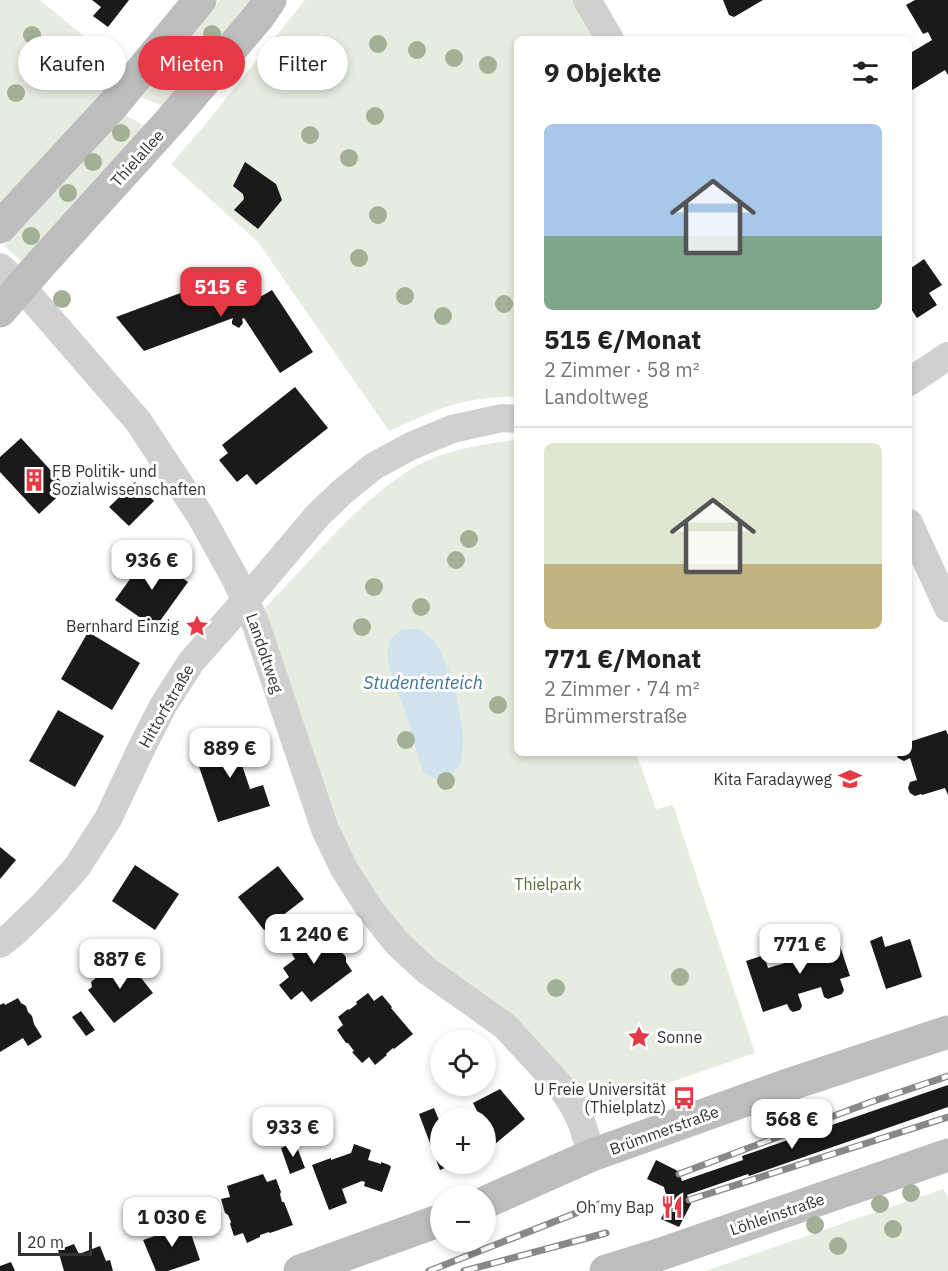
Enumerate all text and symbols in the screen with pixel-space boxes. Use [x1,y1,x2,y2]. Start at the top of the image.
chip: Kaufen [18,36,126,90]
chip: Mieten [138,36,245,90]
chip: Filter [257,36,348,90]
text: 9 Objekte [544,55,661,89]
icon: filters [849,56,882,89]
street label: Thielallee [106,125,168,191]
icon: home [659,163,767,271]
pin: 515 € [179,267,263,318]
text: 515 € [194,273,248,300]
text: 515 €/Monat [544,322,701,356]
text: 2 Zimmer · 58 m² [544,356,700,383]
text: Landoltweg [544,383,648,410]
place label: FB Politik- und Sozialwissenschaften [52,461,206,499]
building icon: FB Politik- und Sozialwissenschaften [21,467,47,493]
icon: home [659,482,767,590]
pin: 936 € [110,540,194,591]
text: 936 € [125,546,179,573]
street label: Landoltweg [242,610,288,696]
place icon: Bernhard Einzig [184,613,210,639]
place label: Bernhard Einzig [66,616,180,636]
text: 771 €/Monat [544,641,701,675]
street label: Hittorfstraße [134,661,198,751]
water label: Studententeich [363,671,483,694]
text: 2 Zimmer · 74 m² [544,675,700,702]
text: Brümmerstraße [544,702,687,729]
pin: 889 € [188,728,272,779]
text: 889 € [203,734,257,761]
school or university icon: Kita Faradayweg [837,766,863,792]
place label: Kita Faradayweg [714,769,833,789]
park label: Thielpark [514,874,582,894]
pin: 1 240 € [259,914,369,965]
text: 1 240 € [279,920,349,947]
pin: 771 € [758,924,842,975]
text: 771 € [773,930,827,957]
pin: 887 € [78,939,162,990]
text: 887 € [93,945,147,972]
place icon: Sonne [626,1024,652,1050]
place label: Sonne [657,1027,702,1047]
map controls [430,1030,496,1252]
button: locate [430,1030,496,1096]
place label: U Freie Universität (Thielplatz) [534,1079,666,1117]
bus stop icon: U Freie Universität (Thielplatz) [671,1085,697,1111]
pin: 568 € [750,1099,834,1150]
street label: Brümmerstraße [607,1101,721,1159]
text: 568 € [765,1105,819,1132]
pin: 933 € [251,1107,335,1158]
button: + [430,1108,496,1174]
text: 933 € [266,1113,320,1140]
button: − [430,1186,496,1252]
street label: Löhleinstraße [727,1188,827,1240]
restaurant icon: Oh my Bap [659,1194,685,1220]
pin: 1 030 € [117,1197,227,1248]
place label: Oh my Bap [576,1197,654,1217]
text: 1 030 € [137,1203,207,1230]
scale bar [18,1229,92,1256]
text: 20 m [27,1232,64,1252]

